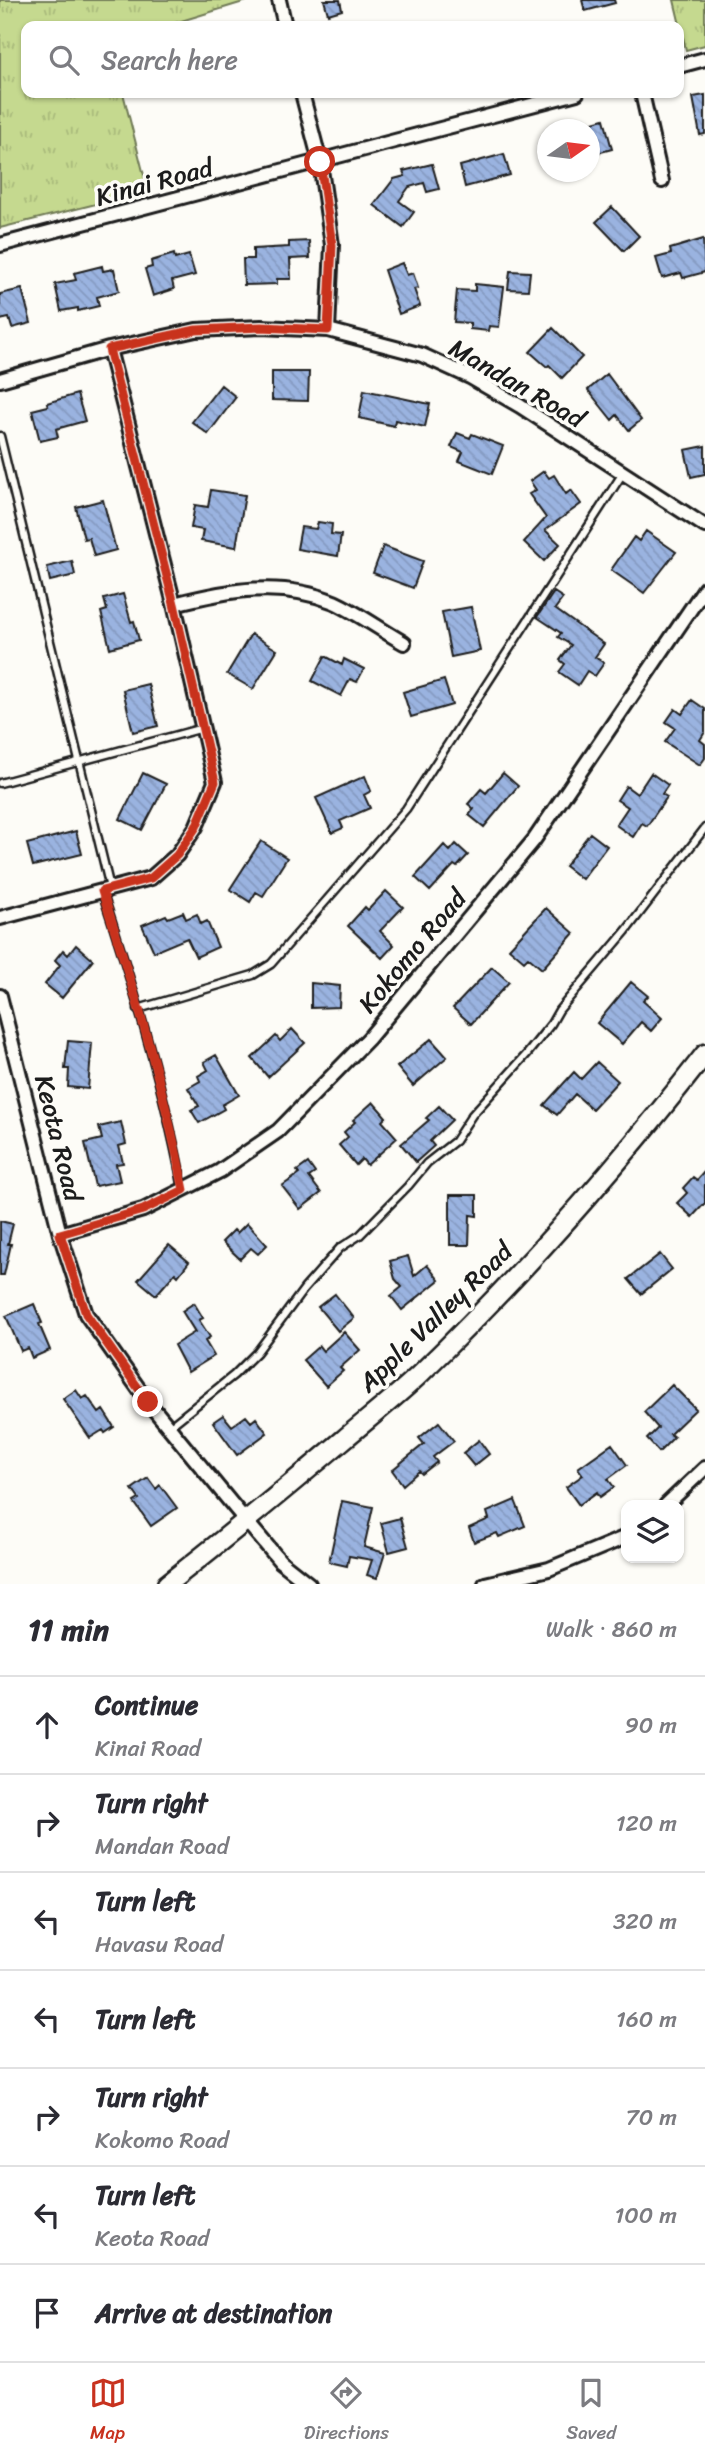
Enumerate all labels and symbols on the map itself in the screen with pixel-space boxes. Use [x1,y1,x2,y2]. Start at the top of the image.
north arrow [537,119,600,182]
street label: Kinai Road [90,144,220,220]
route start [304,146,335,177]
street label: Mandan Road [440,325,596,442]
street label: Kokomo Road [346,876,480,1024]
street label: Keota Road [21,1070,98,1209]
street label: Apple Valley Road [346,1229,525,1404]
route end [132,1386,163,1417]

